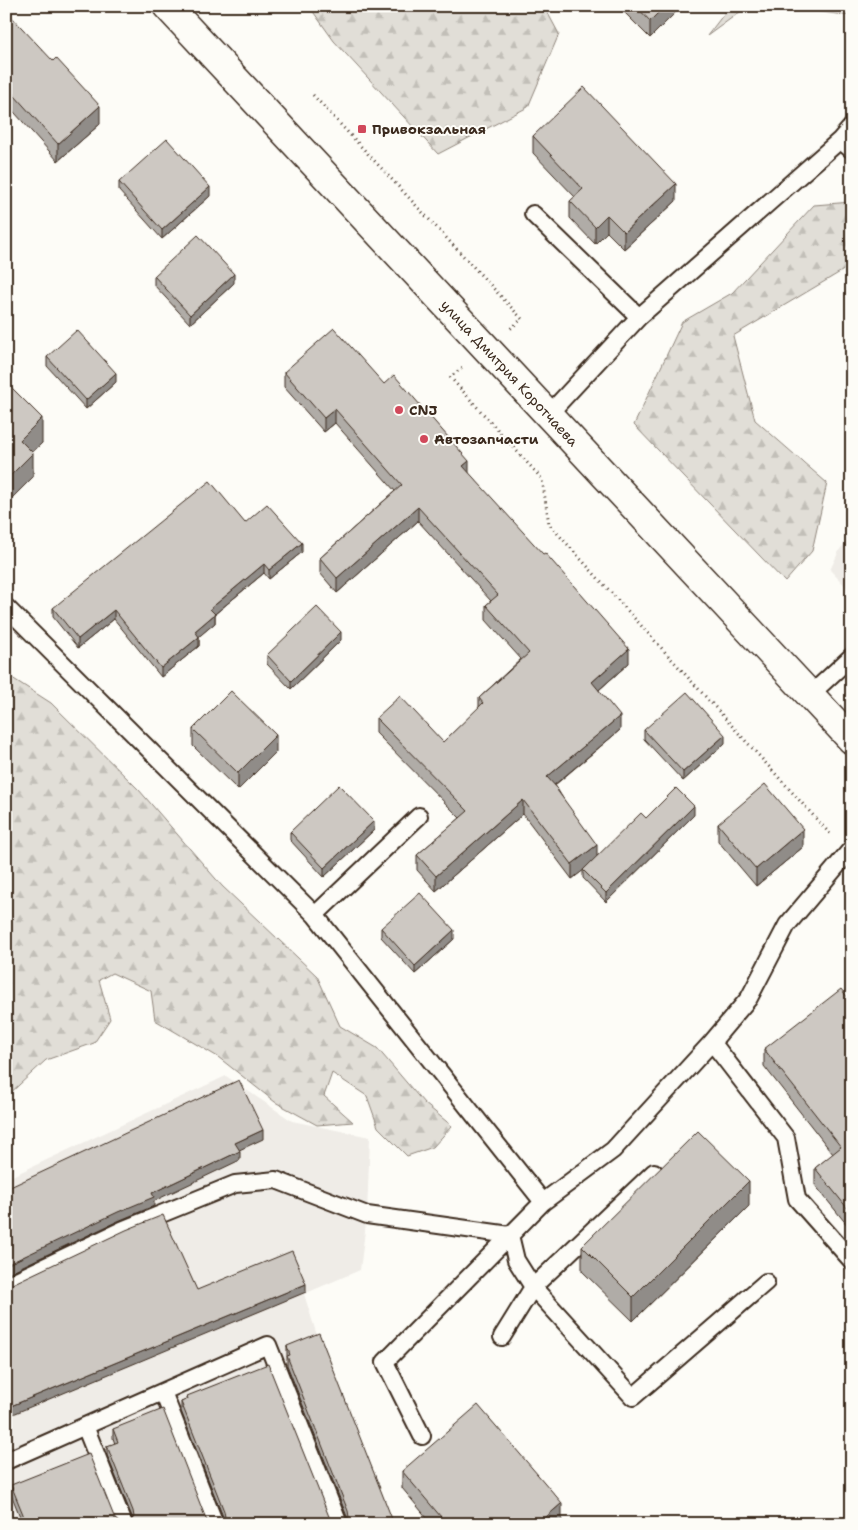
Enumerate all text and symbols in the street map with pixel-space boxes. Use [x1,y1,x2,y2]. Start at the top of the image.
place label: Привокзальная [372,120,486,138]
marker: Привокзальная [356,123,368,135]
street label: улица Дмитрия Коротчаева [437,296,582,450]
place label: CNJ [409,401,437,419]
marker: CNJ [393,404,405,416]
place label: Автозапчасти [434,430,539,448]
marker: Автозапчасти [418,433,430,445]

